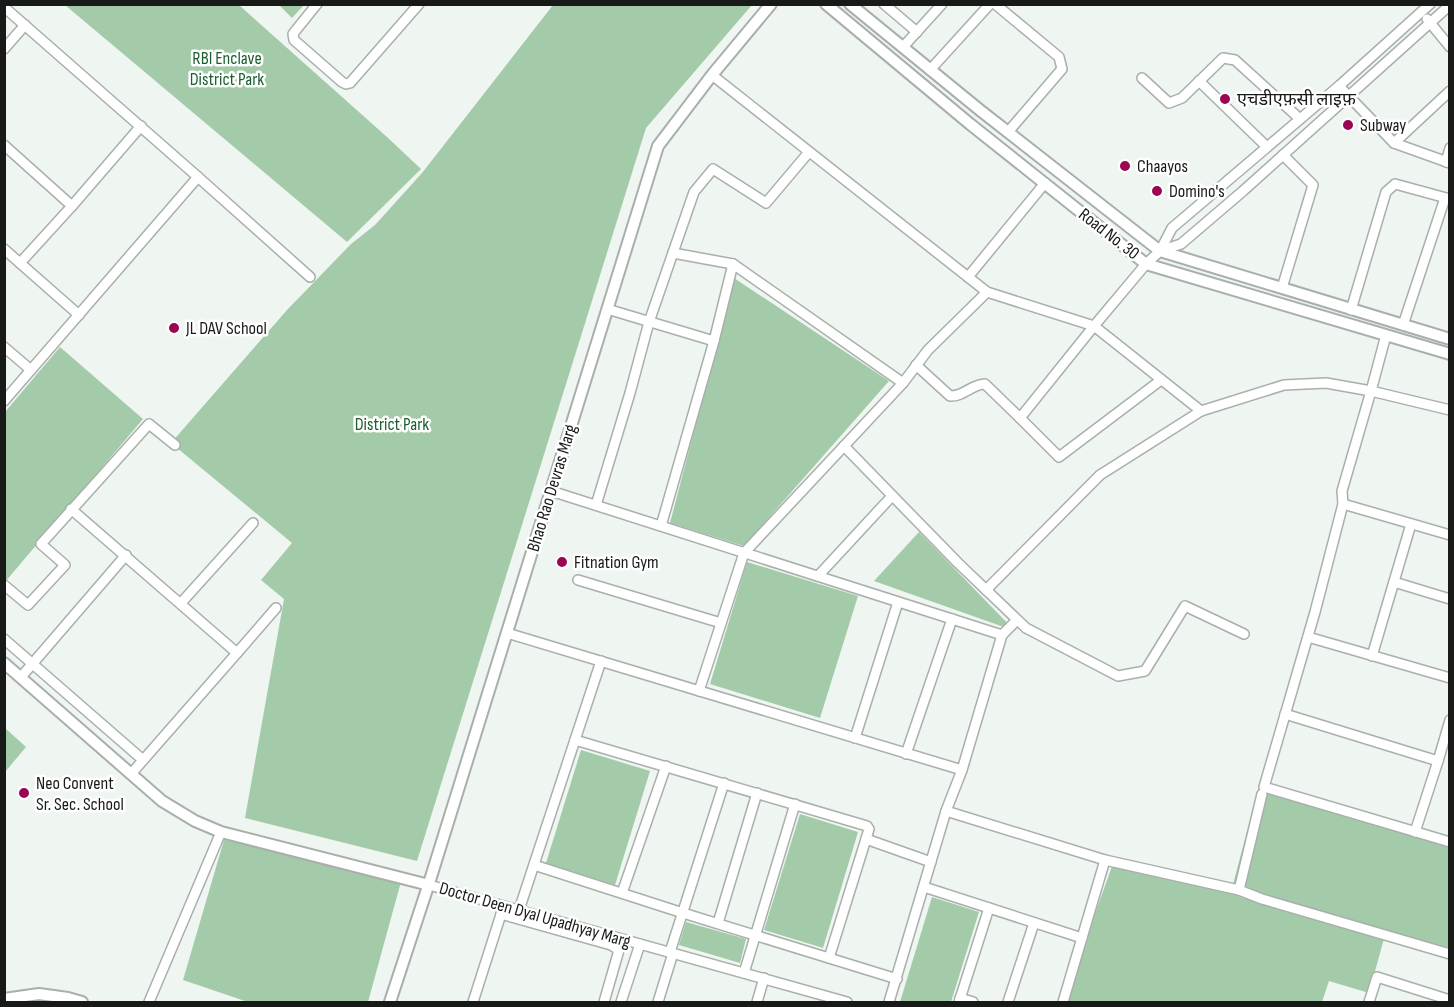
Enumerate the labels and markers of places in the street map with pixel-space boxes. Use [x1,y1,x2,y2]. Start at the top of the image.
place label: एचडीएफ़सी लाइफ़ [1237,89,1357,110]
marker: एचडीएफ़सी लाइफ़ [1218,92,1232,106]
place label: Subway [1360,115,1406,136]
marker: Subway [1341,118,1355,132]
place label: Chaayos [1137,156,1188,177]
marker: Chaayos [1118,159,1132,173]
place label: Domino's [1169,181,1225,202]
marker: Domino's [1150,184,1164,198]
place label: JL DAV School [185,318,267,339]
marker: JL DAV School [167,321,181,335]
place label: Fitnation Gym [574,552,659,573]
marker: Fitnation Gym [555,555,569,569]
place label: Neo Convent Sr. Sec. School [36,773,124,815]
marker: Neo Convent Sr. Sec. School [17,786,31,800]

